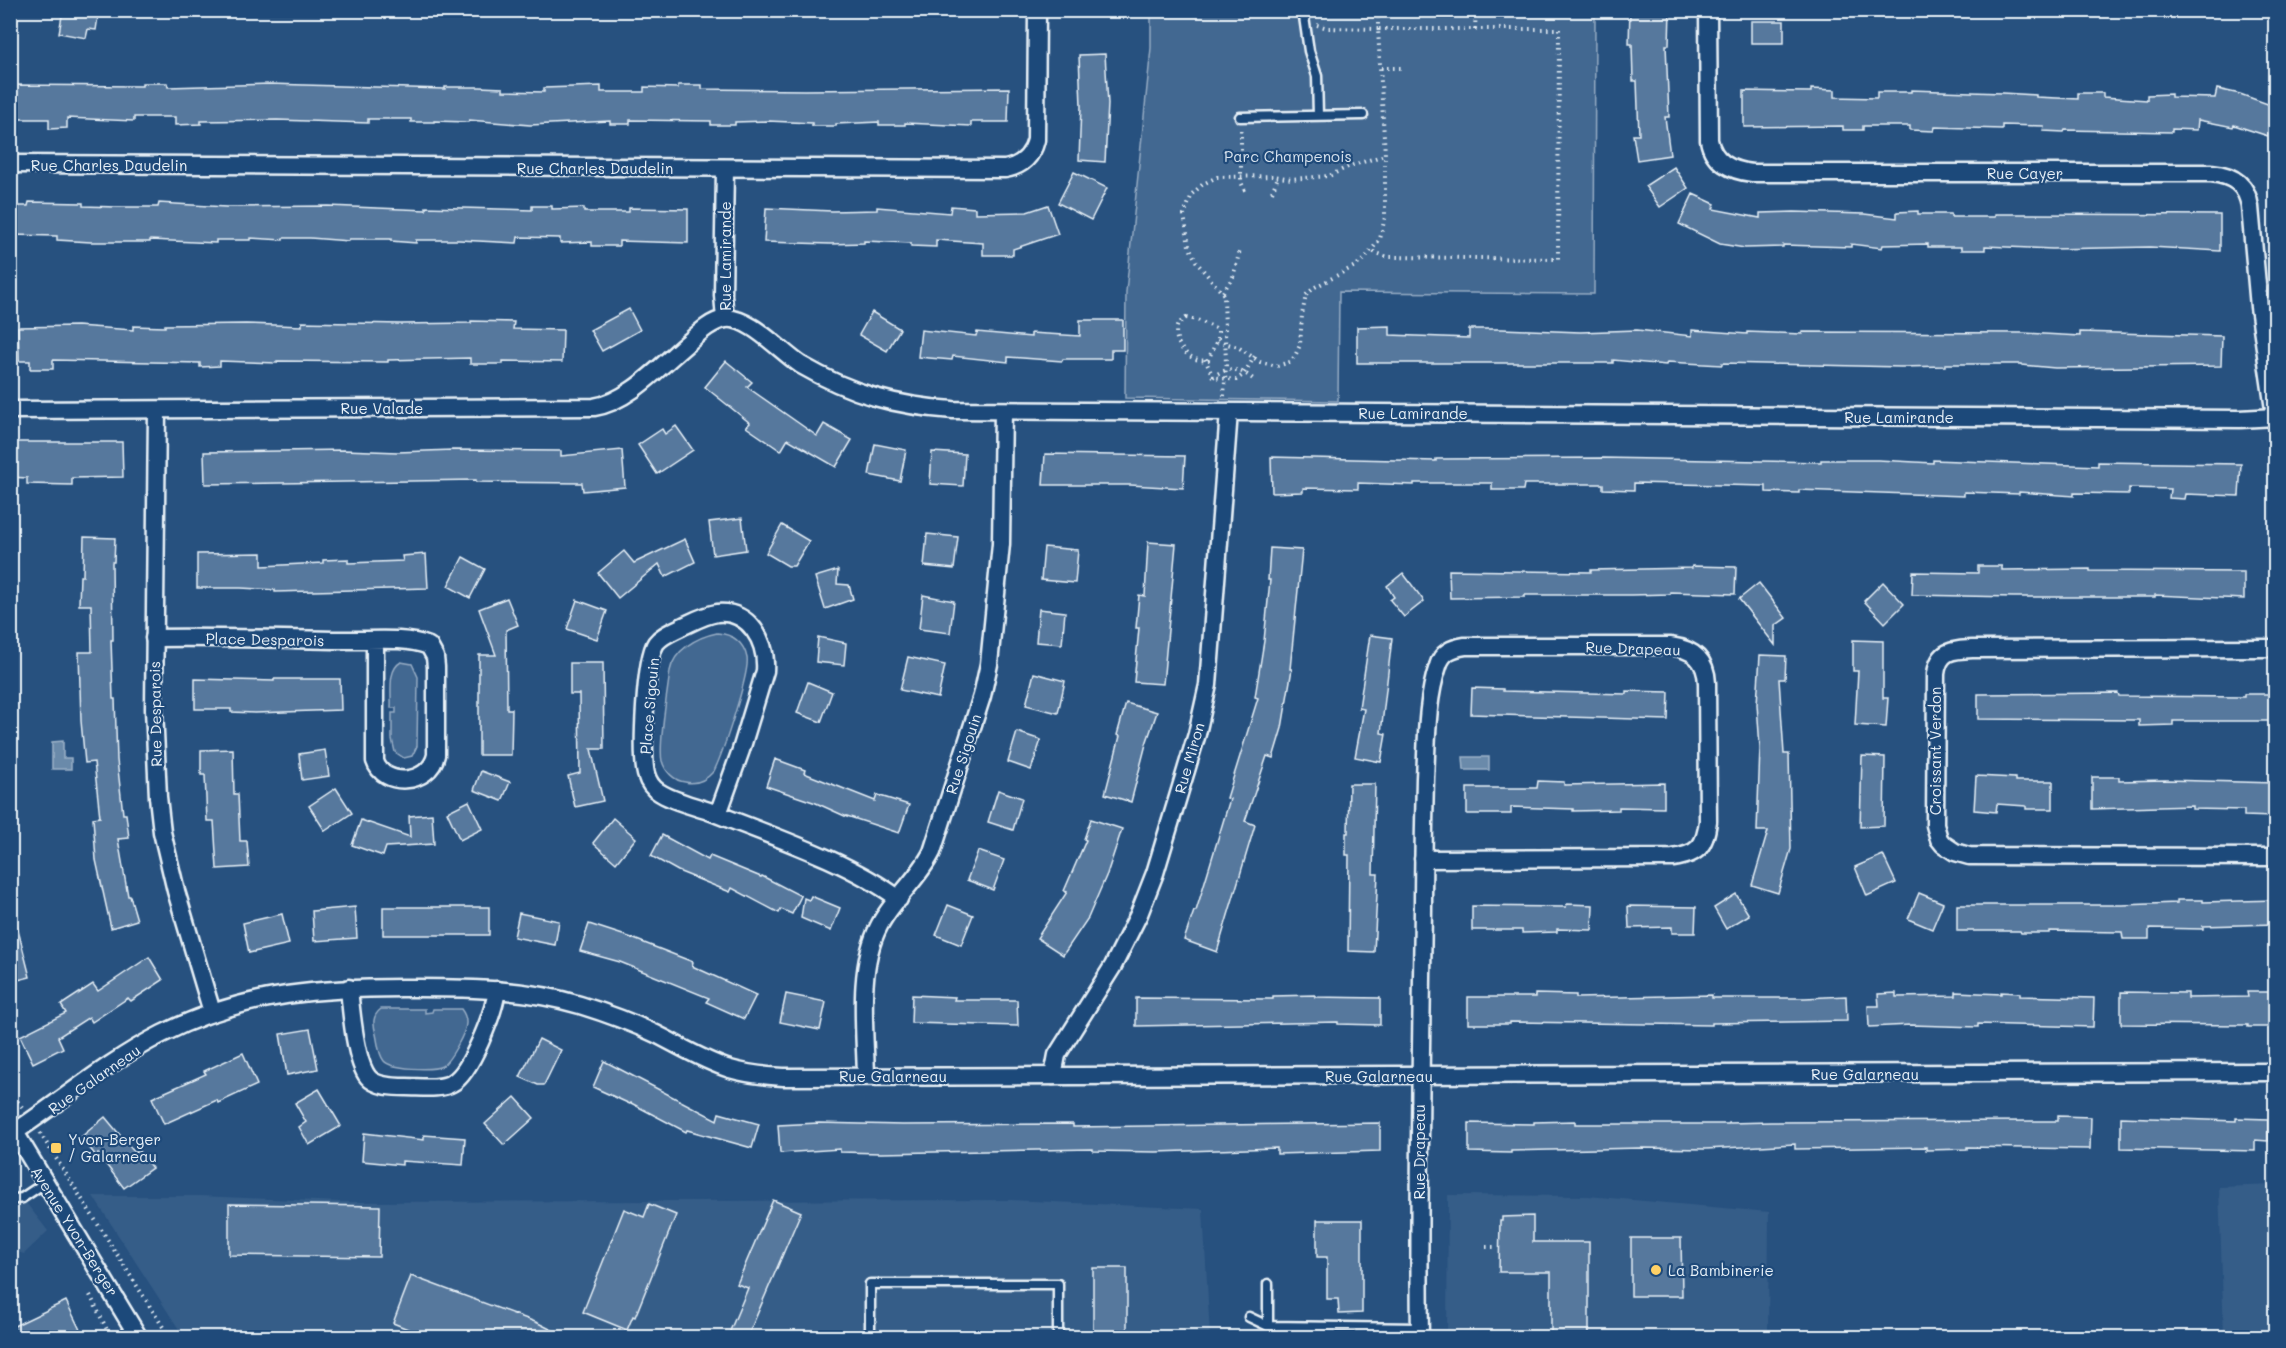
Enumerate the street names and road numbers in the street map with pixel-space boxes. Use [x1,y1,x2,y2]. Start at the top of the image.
street label: Rue Charles Daudelin [31,155,187,175]
street label: Rue Charles Daudelin [517,158,673,178]
street label: Rue Cayer [1987,163,2063,183]
street label: Rue Lamirande [715,201,735,311]
street label: Rue Valade [341,398,423,418]
street label: Rue Lamirande [1358,403,1468,423]
street label: Rue Lamirande [1844,407,1954,427]
street label: Place Desparois [205,628,325,650]
street label: Rue Drapeau [1585,636,1681,660]
street label: Place Sigouin [635,657,663,755]
street label: Rue Desparois [144,661,166,767]
street label: Croissant Verdon [1925,687,1945,815]
street label: Rue Sigouin [941,711,985,797]
street label: Rue Miron [1169,720,1209,796]
street label: Rue Galarneau [44,1040,144,1118]
street label: Rue Galarneau [1811,1064,1919,1084]
street label: Rue Galarneau [839,1066,947,1086]
street label: Rue Galarneau [1325,1066,1433,1086]
street label: Rue Drapeau [1409,1104,1429,1200]
street label: Avenue Yvon-Berger [27,1162,123,1300]

